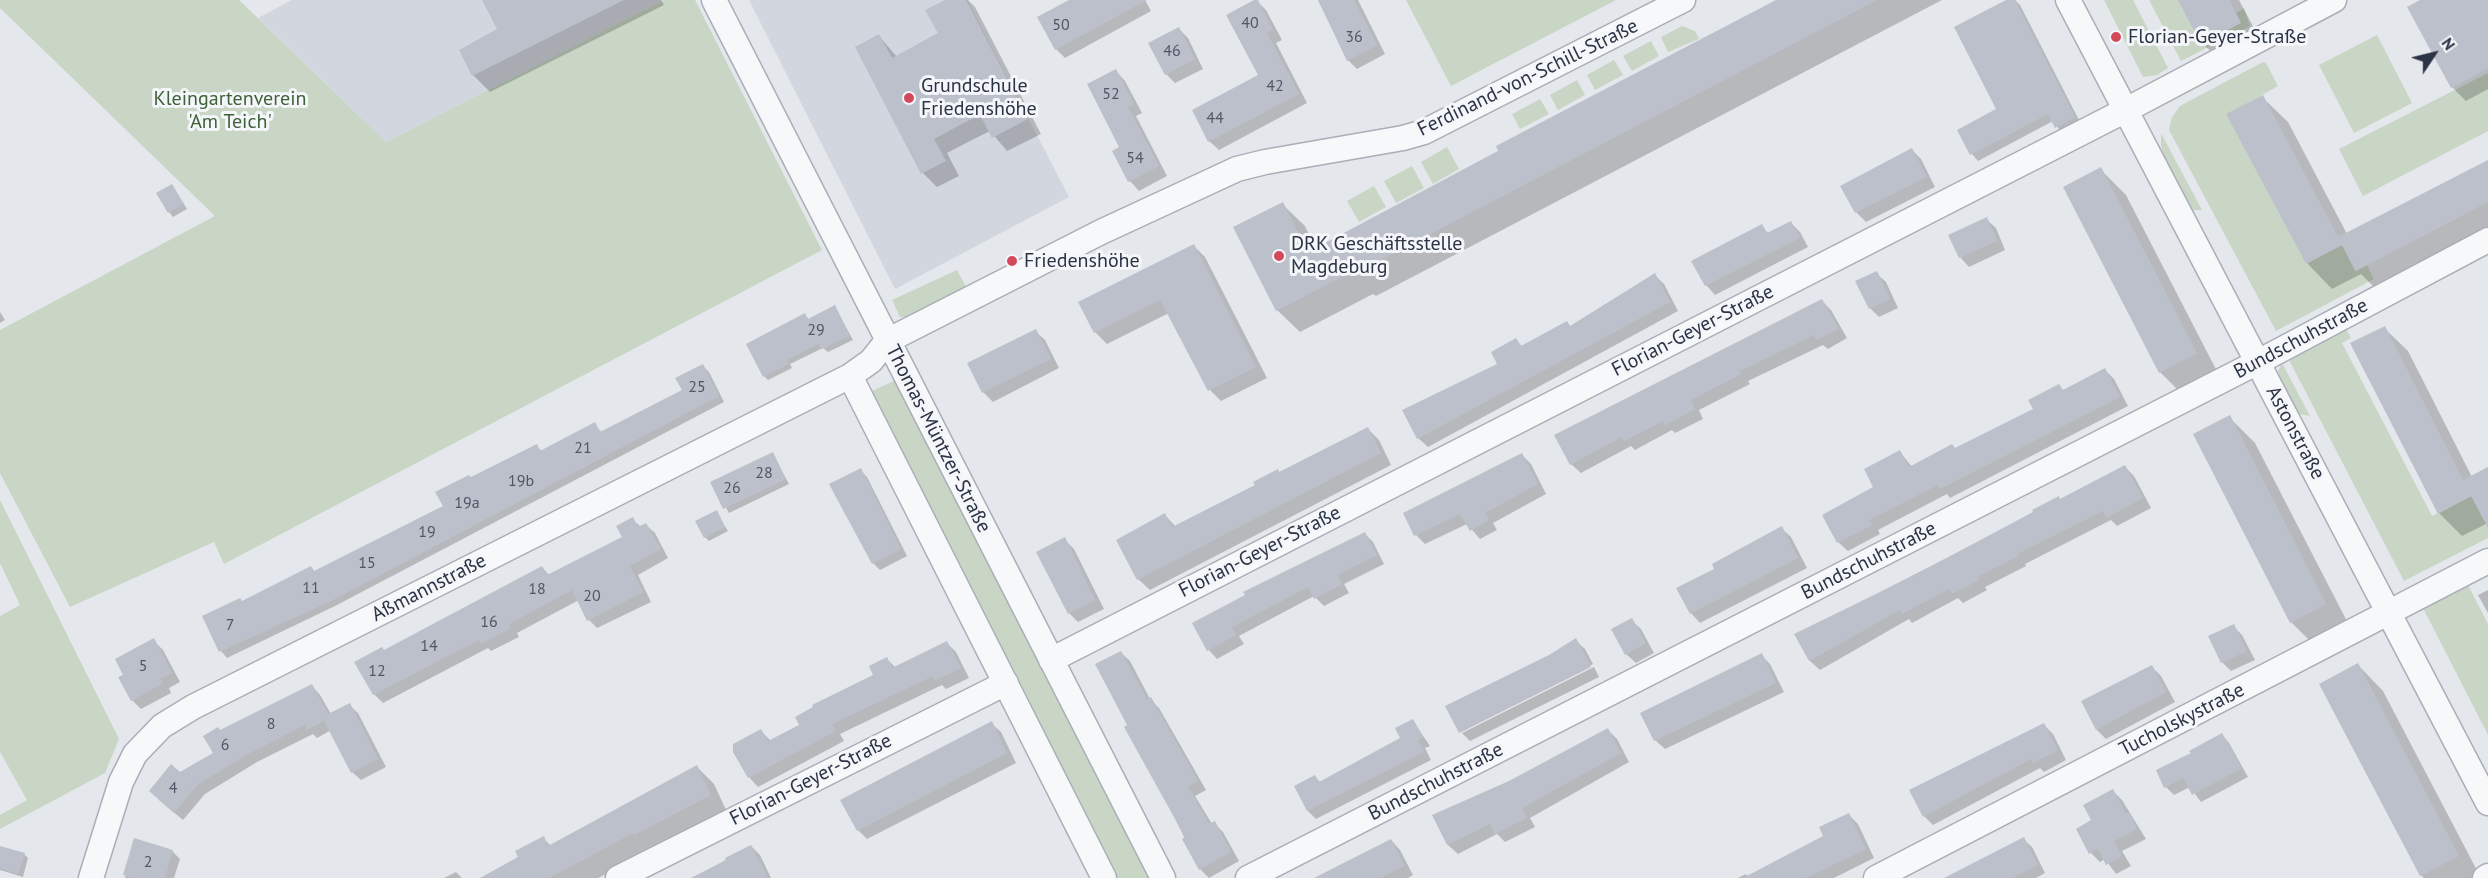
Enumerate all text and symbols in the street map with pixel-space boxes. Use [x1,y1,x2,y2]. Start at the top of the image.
house number: 40 [1241,13,1259,33]
street label: Ferdinand-von-Schill-Straße [1414,14,1642,142]
house number: 50 [1052,15,1070,35]
north arrow [2404,24,2464,84]
place label: Florian-Geyer-Straße [2128,25,2306,49]
house number: 36 [1345,27,1363,47]
marker: Florian-Geyer-Straße [2109,30,2123,44]
text: N [2438,34,2460,54]
house number: 46 [1163,41,1181,61]
place label: Grundschule Friedenshöhe [921,74,1037,121]
house number: 42 [1266,76,1284,96]
house number: 52 [1102,84,1120,104]
park label: Kleingartenverein 'Am Teich' [153,87,307,134]
marker: Grundschule Friedenshöhe [902,91,916,105]
house number: 44 [1206,108,1224,128]
house number: 54 [1126,148,1144,168]
place label: DRK Geschäftsstelle Magdeburg [1291,232,1462,279]
place label: Friedenshöhe [1024,249,1140,273]
marker: DRK Geschäftsstelle Magdeburg [1272,249,1286,263]
marker: Friedenshöhe [1005,254,1019,268]
street label: Florian-Geyer-Straße [1608,280,1778,382]
street label: Bundschuhstraße [2230,294,2372,384]
house number: 29 [807,320,825,340]
street label: Thomas-Müntzer-Straße [880,341,996,537]
house number: 25 [688,377,706,397]
street label: Astonstraße [2260,382,2330,484]
house number: 21 [574,438,592,458]
house number: 28 [755,463,773,483]
house number: 19b [508,471,534,491]
house number: 26 [723,478,741,498]
house number: 19a [454,493,480,513]
street label: Florian-Geyer-Straße [1175,501,1345,603]
street label: Bundschuhstraße [1798,517,1940,605]
house number: 19 [418,522,436,542]
street label: Aßmannstraße [368,549,490,627]
house number: 15 [358,553,376,573]
house number: 11 [302,578,320,598]
house number: 18 [528,579,546,599]
house number: 20 [583,586,601,606]
house number: 16 [480,612,498,632]
house number: 7 [226,615,234,635]
house number: 14 [420,636,438,656]
house number: 5 [139,656,147,676]
house number: 12 [368,661,386,681]
street label: Tucholskystraße [2115,678,2249,762]
house number: 8 [267,714,275,734]
street label: Florian-Geyer-Straße [726,729,896,831]
house number: 6 [221,735,229,755]
street label: Bundschuhstraße [1365,738,1507,826]
house number: 4 [169,778,177,798]
house number: 2 [144,852,152,872]

